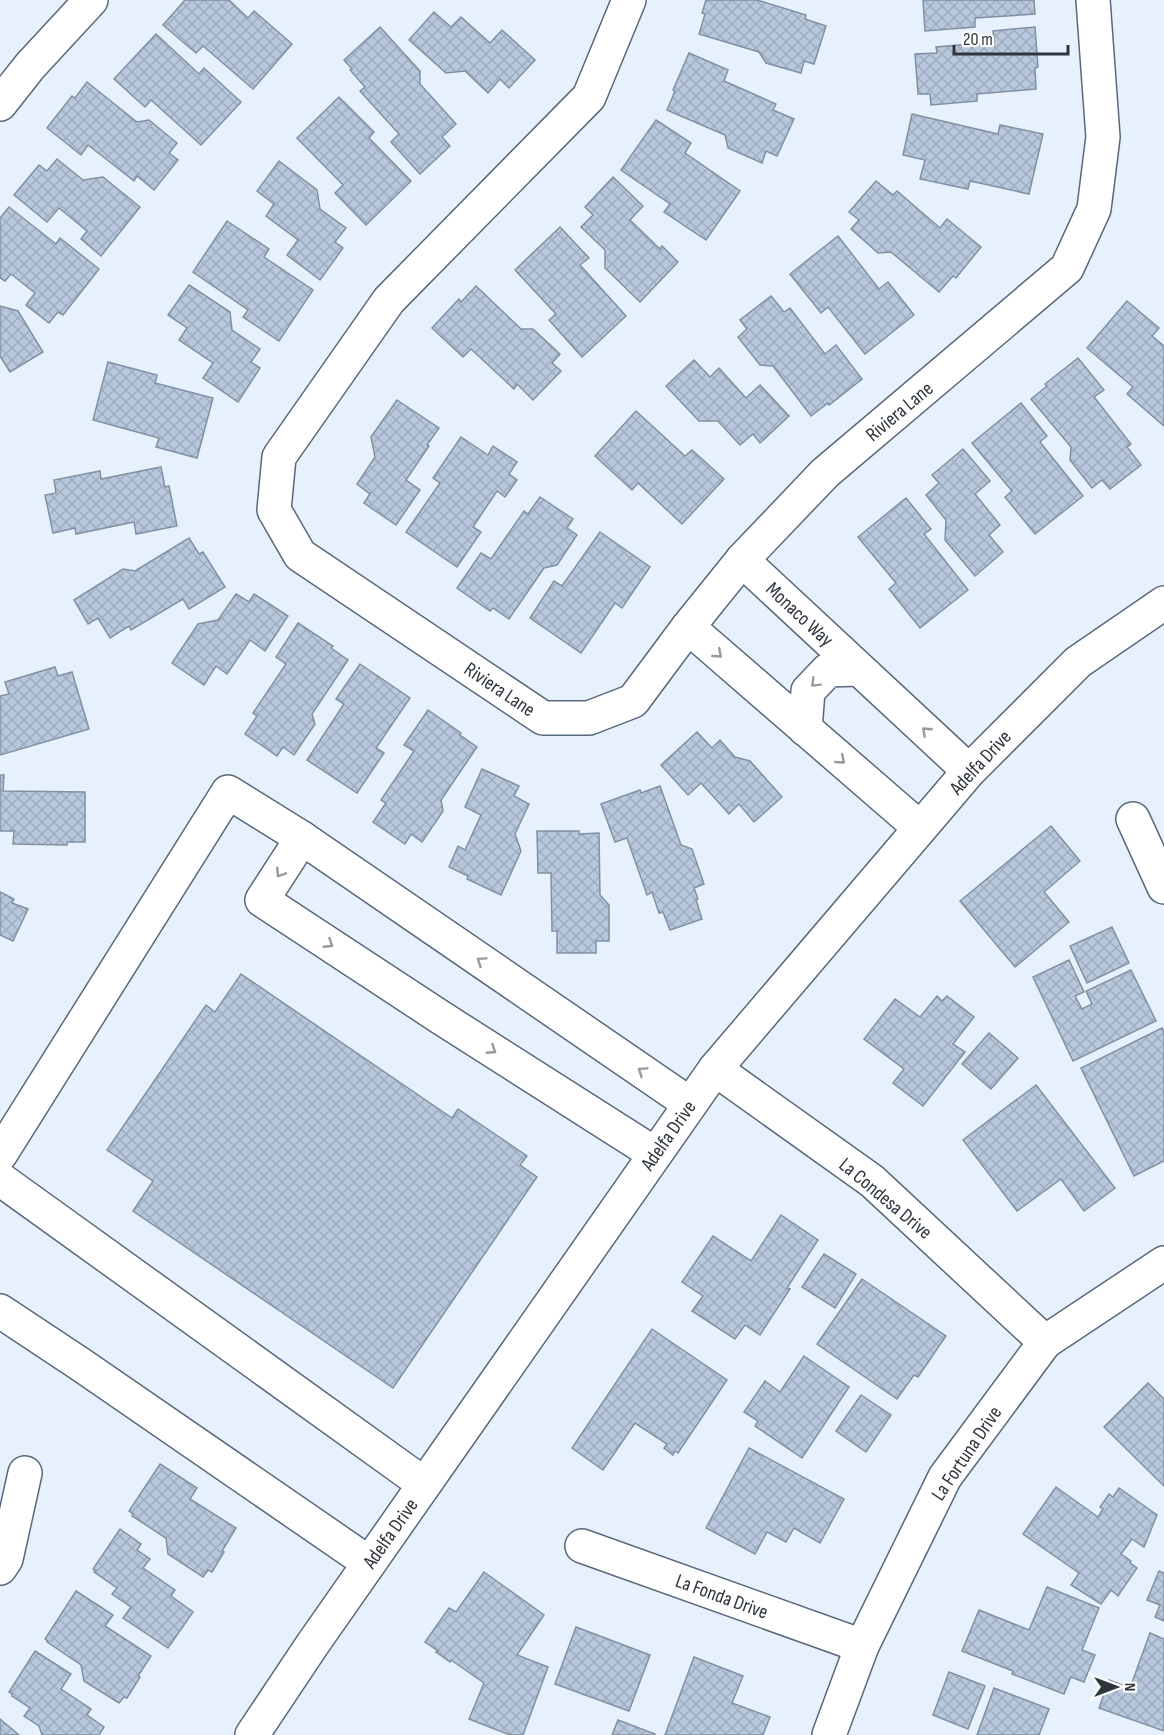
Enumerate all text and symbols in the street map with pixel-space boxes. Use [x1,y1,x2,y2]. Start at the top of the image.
scale bar [954,18,1068,56]
text: 20 m [963,29,993,50]
street label: Riviera Lane [861,377,938,447]
street label: Monaco Way [761,577,838,652]
one-way arrow [712,647,722,658]
street label: Riviera Lane [459,657,540,722]
one-way arrow [812,676,823,687]
street label: Adelfa Drive [944,725,1017,801]
one-way arrow [922,727,933,738]
one-way arrow [834,753,845,764]
one-way arrow [276,867,287,878]
one-way arrow [322,937,333,948]
one-way arrow [476,957,487,968]
one-way arrow [486,1043,497,1054]
one-way arrow [637,1067,648,1078]
street label: Adelfa Drive [636,1096,702,1176]
street label: La Condesa Drive [834,1153,937,1245]
street label: La Fortuna Drive [926,1402,1007,1505]
street label: Adelfa Drive [358,1494,424,1574]
street label: La Fonda Drive [672,1569,771,1625]
north arrow [1086,1657,1146,1717]
text: N [1120,1683,1139,1691]

